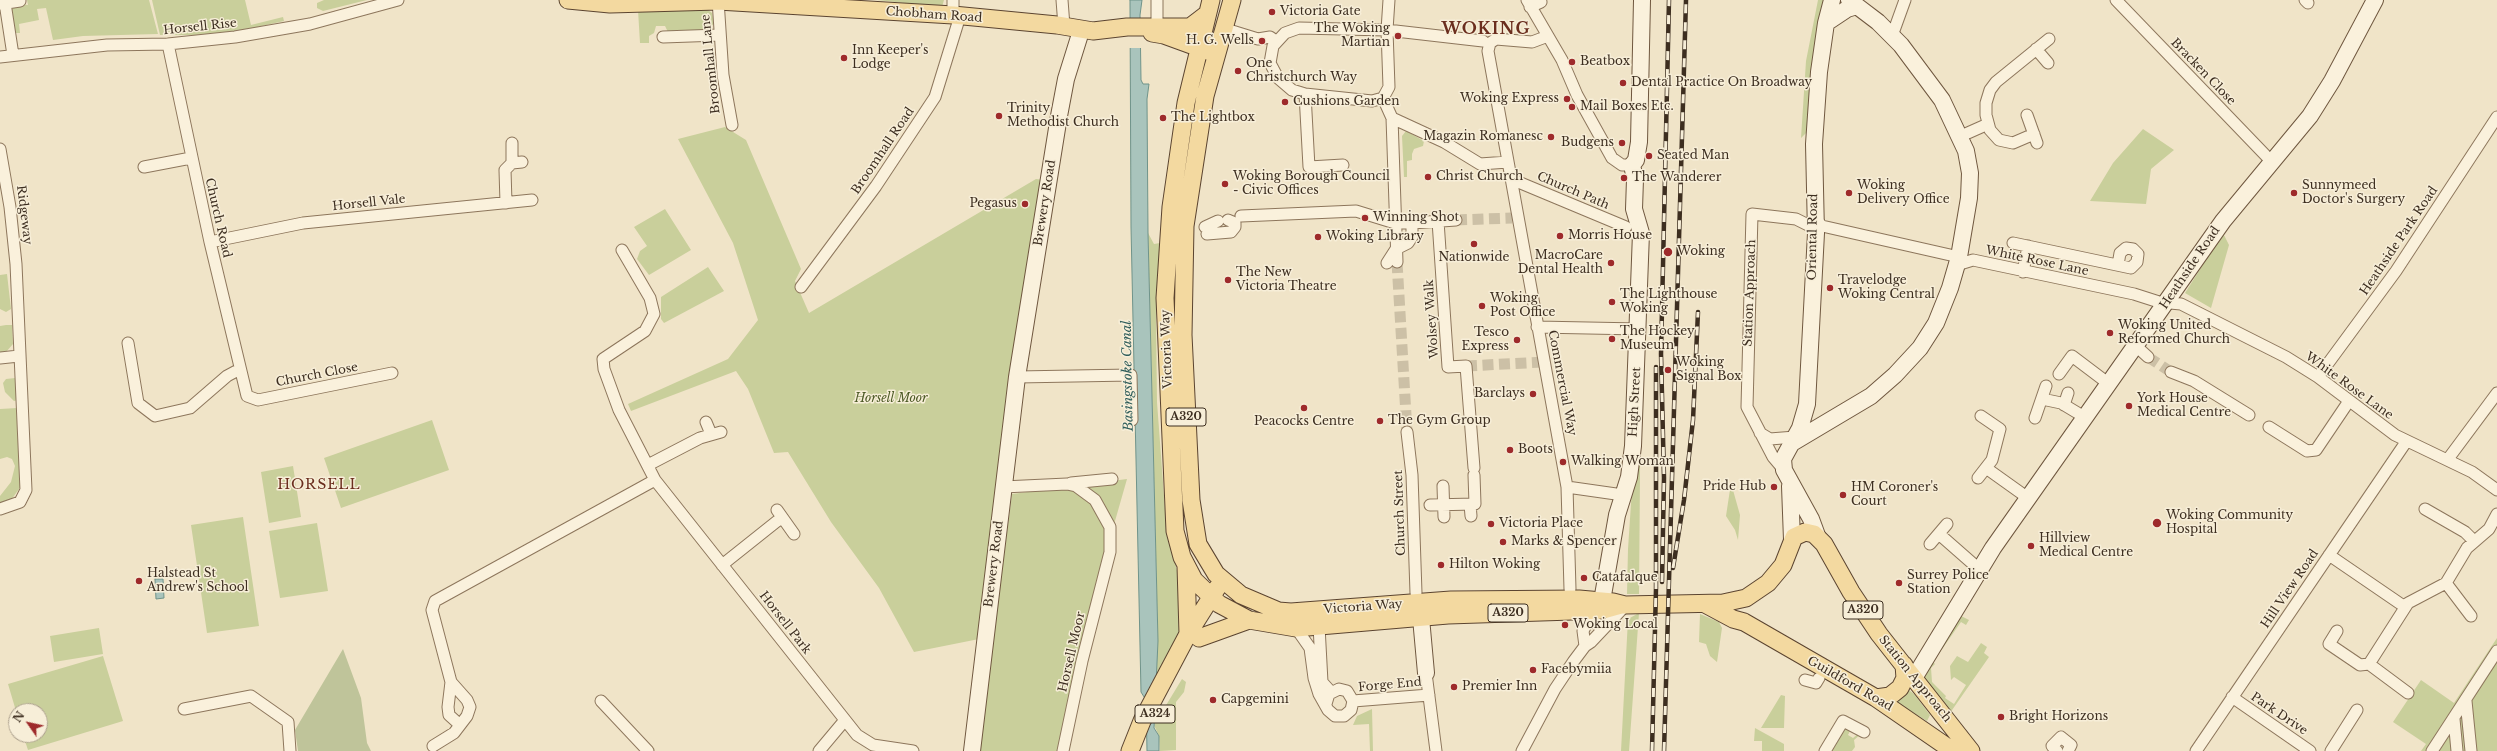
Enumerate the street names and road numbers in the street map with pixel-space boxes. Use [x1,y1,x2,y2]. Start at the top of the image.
street label: Chobham Road [885,4,983,26]
street label: Broomhall Lane [699,14,723,114]
street label: Horsell Rise [163,16,237,38]
street label: Bracken Close [2168,36,2238,108]
street label: Broomhall Road [849,105,917,197]
street label: Brewery Road [1031,159,1059,247]
street label: Church Path [1535,169,1611,213]
street label: Church Road [202,177,234,259]
street label: Heathside Park Road [2357,184,2441,298]
street label: Ridgeway [13,185,35,245]
street label: Horsell Vale [332,192,406,214]
street label: Oriental Road [1805,193,1821,281]
street label: Heathside Road [2157,224,2223,312]
street label: Station Approach [1741,239,1759,347]
street label: White Rose Lane [1984,243,2090,279]
street label: Wolsey Walk [1422,279,1442,359]
street label: Victoria Way [1158,309,1176,389]
street label: Commercial Way [1545,329,1579,437]
street label: White Rose Lane [2302,349,2396,423]
street label: Church Close [275,360,359,390]
street label: High Street [1626,367,1644,437]
road number: A320 [1166,408,1206,426]
street label: Church Street [1391,470,1409,556]
street label: Brewery Road [982,520,1006,608]
street label: Hill View Road [2258,547,2322,631]
street label: Horsell Park [756,589,814,657]
street label: Victoria Way [1323,597,1403,617]
road number: A320 [1843,601,1883,619]
road number: A320 [1488,604,1528,622]
street label: Horsell Moor [1056,610,1088,694]
street label: Station Approach [1876,633,1954,725]
street label: Guildford Road [1805,654,1895,714]
street label: Forge End [1358,675,1422,695]
street label: Park Drive [2248,690,2310,738]
road number: A324 [1135,705,1175,723]

